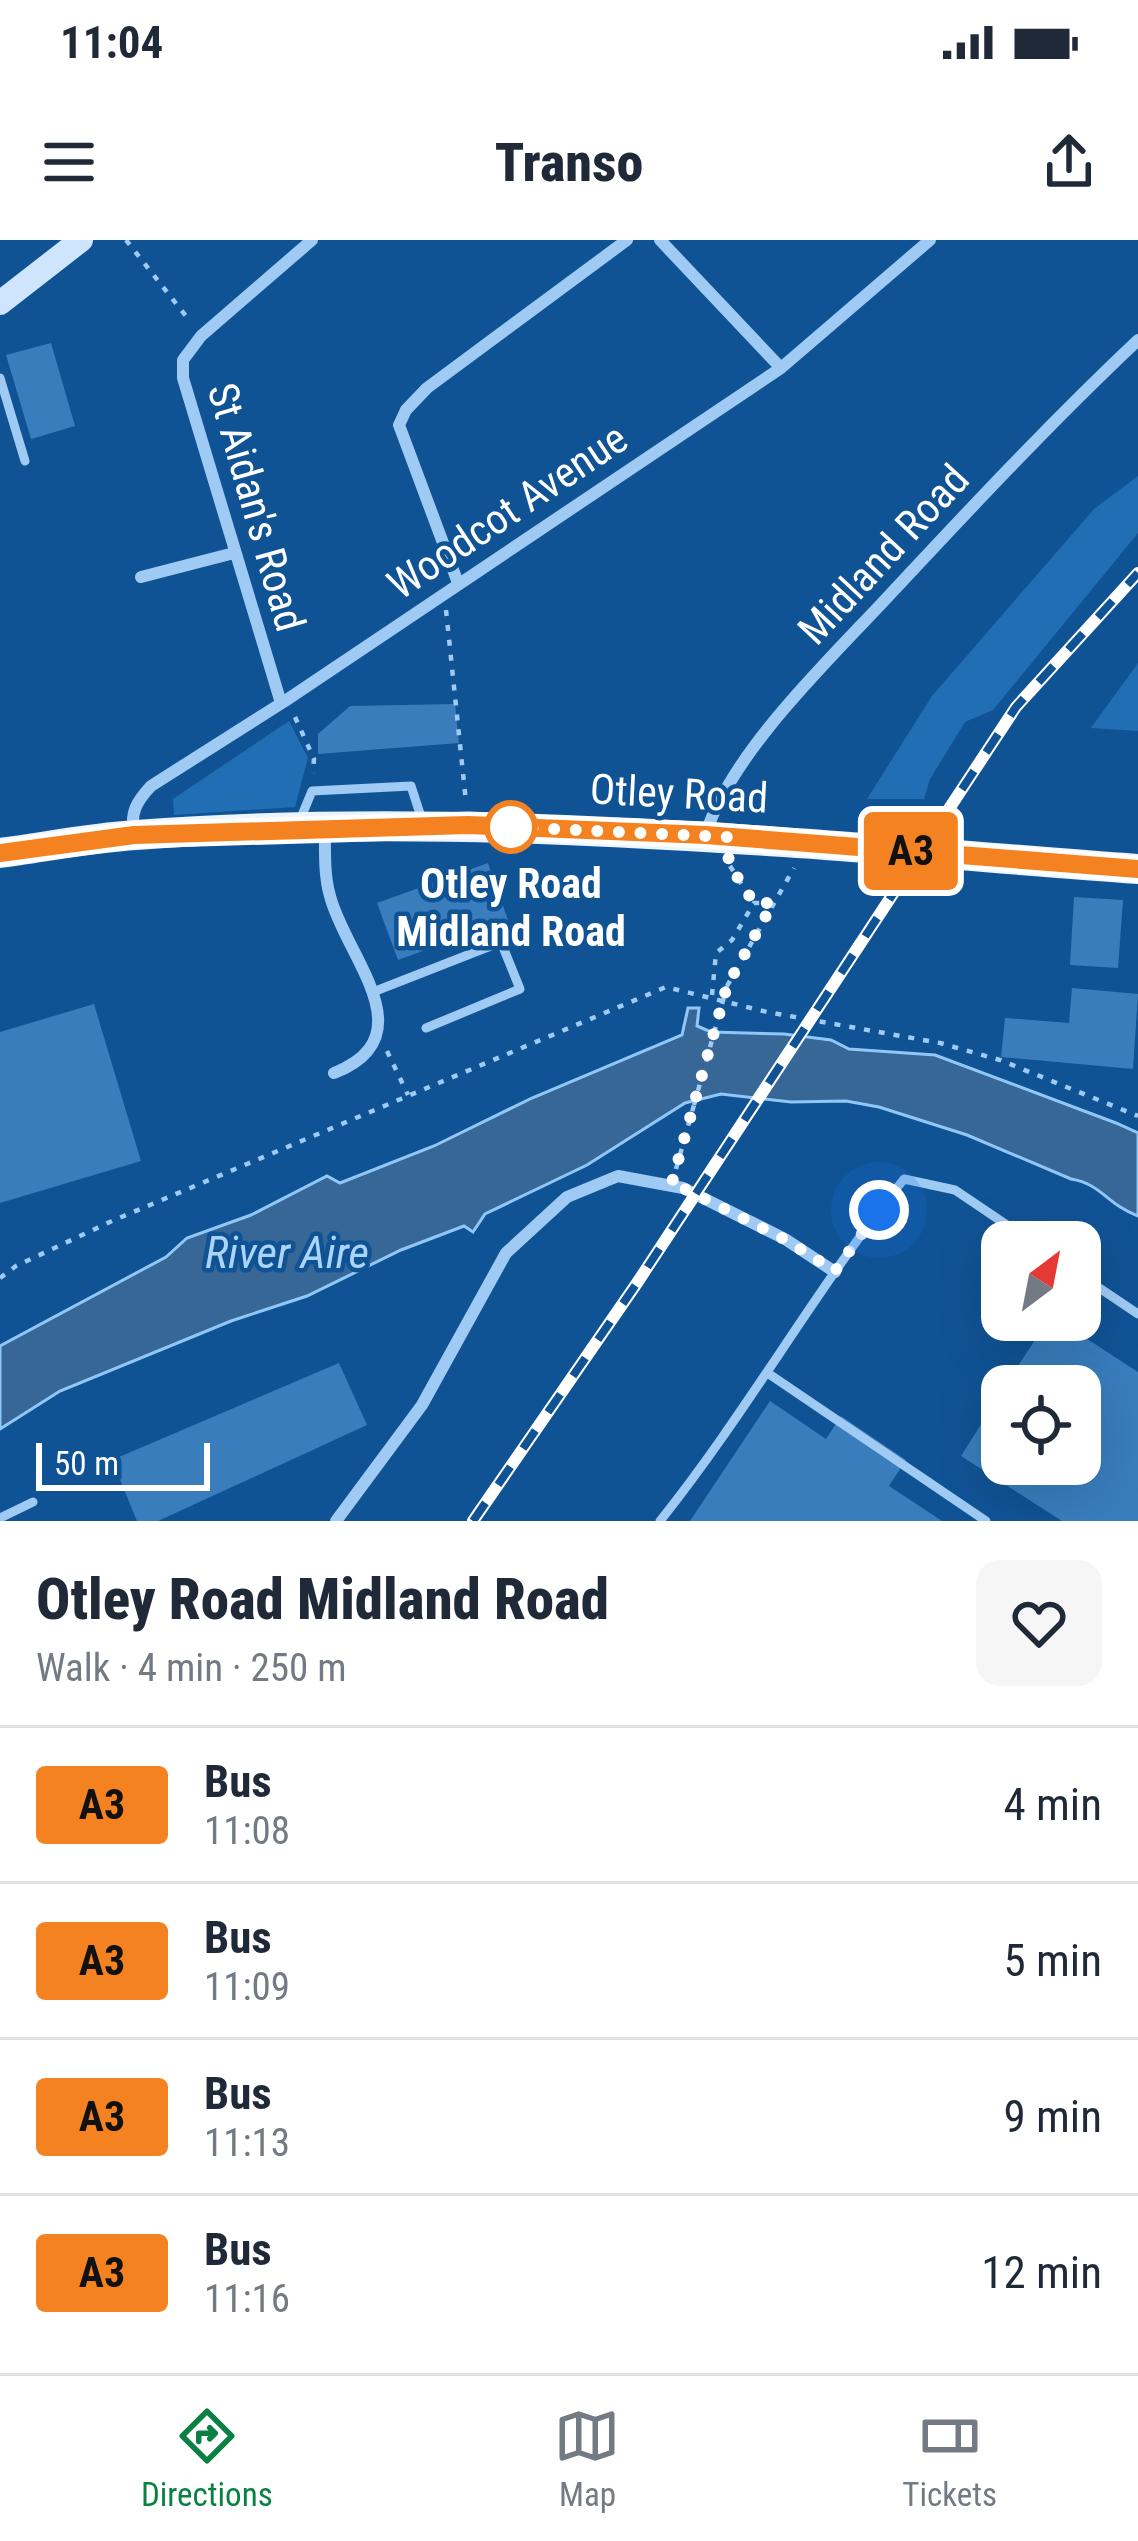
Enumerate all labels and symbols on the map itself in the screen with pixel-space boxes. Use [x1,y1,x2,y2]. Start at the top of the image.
street label: St Aidan's Road [198,377,315,637]
street label: Woodcot Avenue [378,413,636,609]
street label: Midland Road [788,455,979,654]
street label: Otley Road [589,764,769,823]
marker: Otley Road Midland Road [486,802,536,852]
line badge: A3 [857,812,965,890]
place label: Otley Road Midland Road [396,859,626,956]
your location [849,1180,909,1240]
north arrow [981,1221,1101,1341]
water label: River Aire [205,1226,369,1279]
scale bar [36,1437,210,1490]

